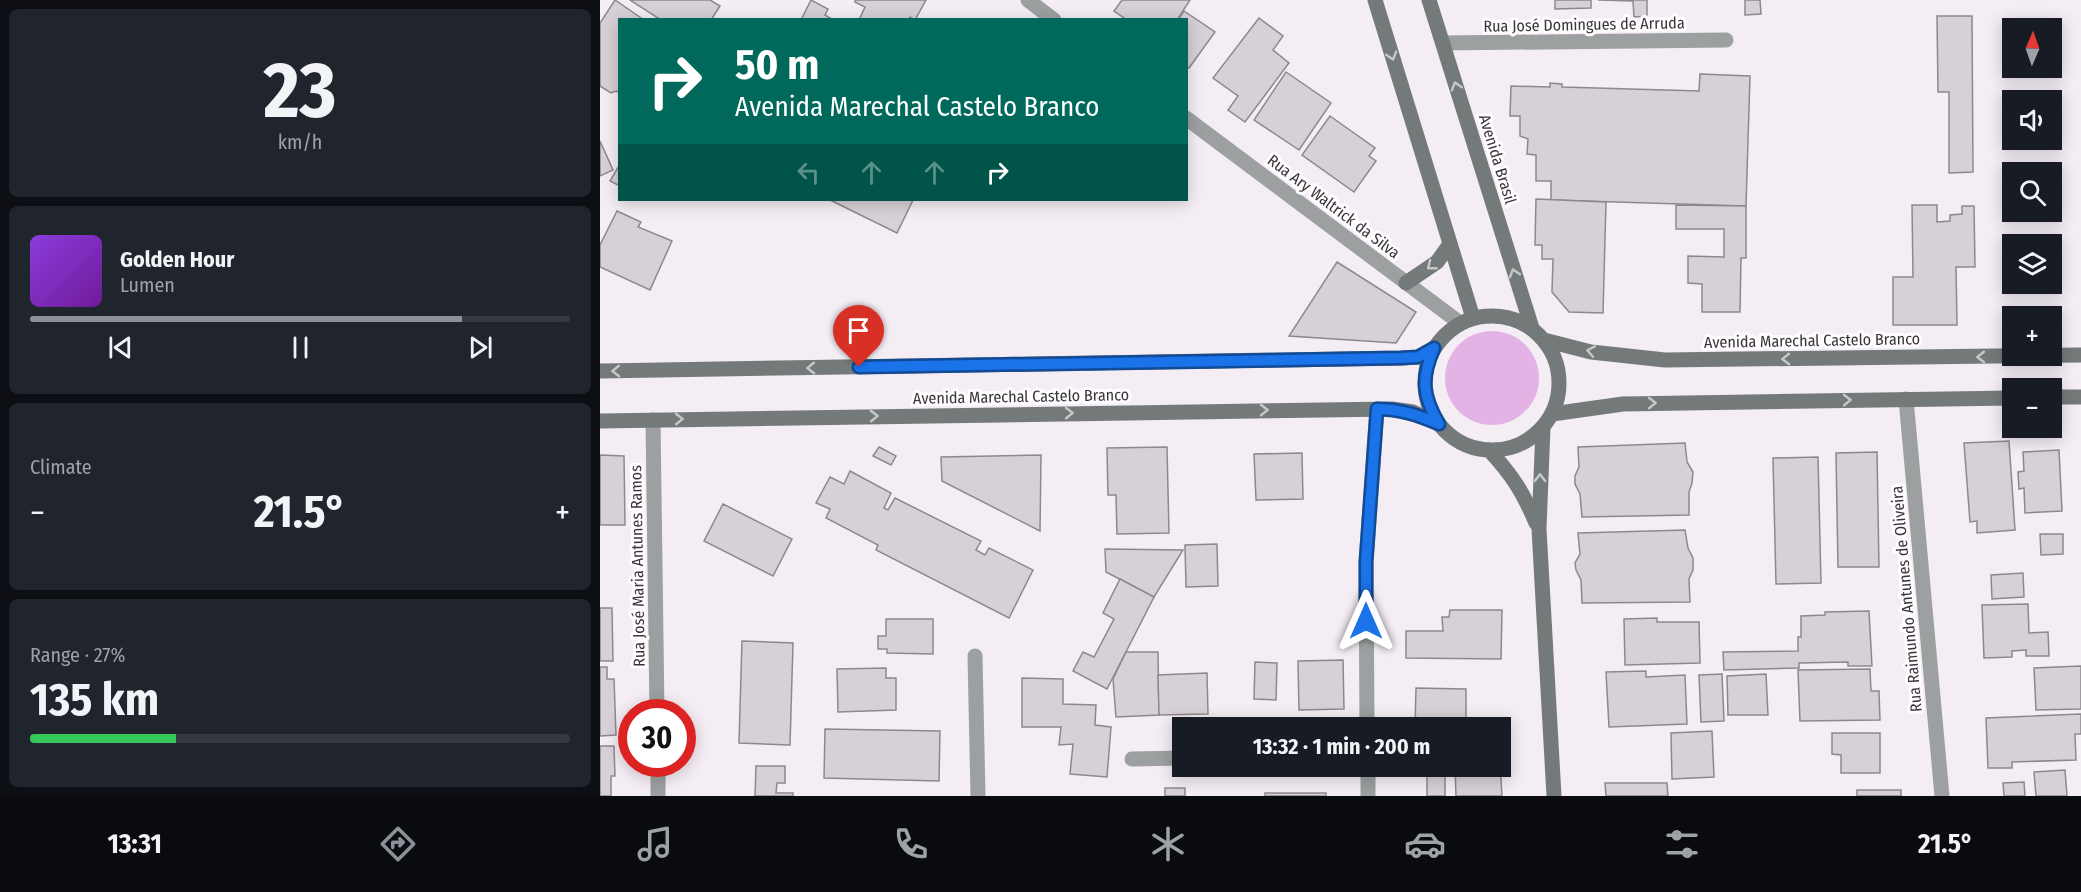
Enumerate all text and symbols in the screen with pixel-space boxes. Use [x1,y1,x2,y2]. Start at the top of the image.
street label: Rua José Domingues de Arruda [1483,13,1685,36]
north arrow [2002,18,2062,78]
map controls [2002,18,2062,438]
text: 50 m [735,40,819,90]
icon: right [636,42,714,120]
text: 23 [263,44,337,138]
one-way arrow [1385,50,1397,61]
one-way arrow [1451,81,1464,92]
button: sound [2002,90,2062,150]
text: Avenida Marechal Castelo Branco [735,91,1100,123]
street label: Avenida Brasil [1475,112,1520,206]
text: km/h [278,130,322,154]
street label: Rua Ary Waltrick da Silva [1264,150,1404,262]
icon: left [792,156,825,189]
icon: ahead [855,156,888,189]
icon: ahead [918,156,951,189]
icon: right [981,156,1014,189]
button: search [2002,162,2062,222]
button: layers [2002,234,2062,294]
text: Golden Hour [120,246,234,273]
one-way arrow [1427,259,1438,270]
one-way arrow [1509,268,1521,279]
text: Lumen [120,273,175,297]
pin [833,305,884,367]
button: + [2002,306,2062,366]
icon: arrive [842,314,875,347]
street label: Avenida Marechal Castelo Branco [1704,329,1920,352]
icon: previous [104,331,137,364]
icon: pause [284,331,317,364]
icon: next [464,331,497,364]
one-way arrow [1586,345,1596,358]
one-way arrow [1976,350,1985,363]
one-way arrow [1781,352,1790,365]
one-way arrow [807,362,816,374]
one-way arrow [612,365,621,377]
button: − [2002,378,2062,438]
street label: Avenida Marechal Castelo Branco [913,385,1129,408]
one-way arrow [1842,394,1851,406]
one-way arrow [1647,397,1656,409]
one-way arrow [1260,404,1269,416]
one-way arrow [1065,407,1074,419]
one-way arrow [870,410,879,422]
one-way arrow [675,413,684,426]
text: Climate [30,455,92,479]
street label: Rua José Maria Antunes Ramos [626,465,649,667]
one-way arrow [1534,473,1546,482]
text: 21.5° [254,485,346,539]
street label: Rua Raimundo Antunes de Oliveira [1887,485,1926,713]
text: − [30,493,45,533]
text: + [555,493,570,533]
position arrow [1334,589,1398,653]
text: Range · 27% [30,643,126,667]
text: 135 km [30,673,159,727]
speed limit sign: 30 [618,699,696,777]
text: 13:32 · 1 min · 200 m [1253,733,1430,760]
icon: directions [377,823,419,865]
icon: music [634,823,676,865]
icon: phone [890,823,932,865]
icon: climate [1147,823,1189,865]
icon: car [1404,823,1446,865]
icon: filters [1661,823,1703,865]
text: 13:31 [107,828,162,860]
text: 21.5° [1918,828,1973,860]

